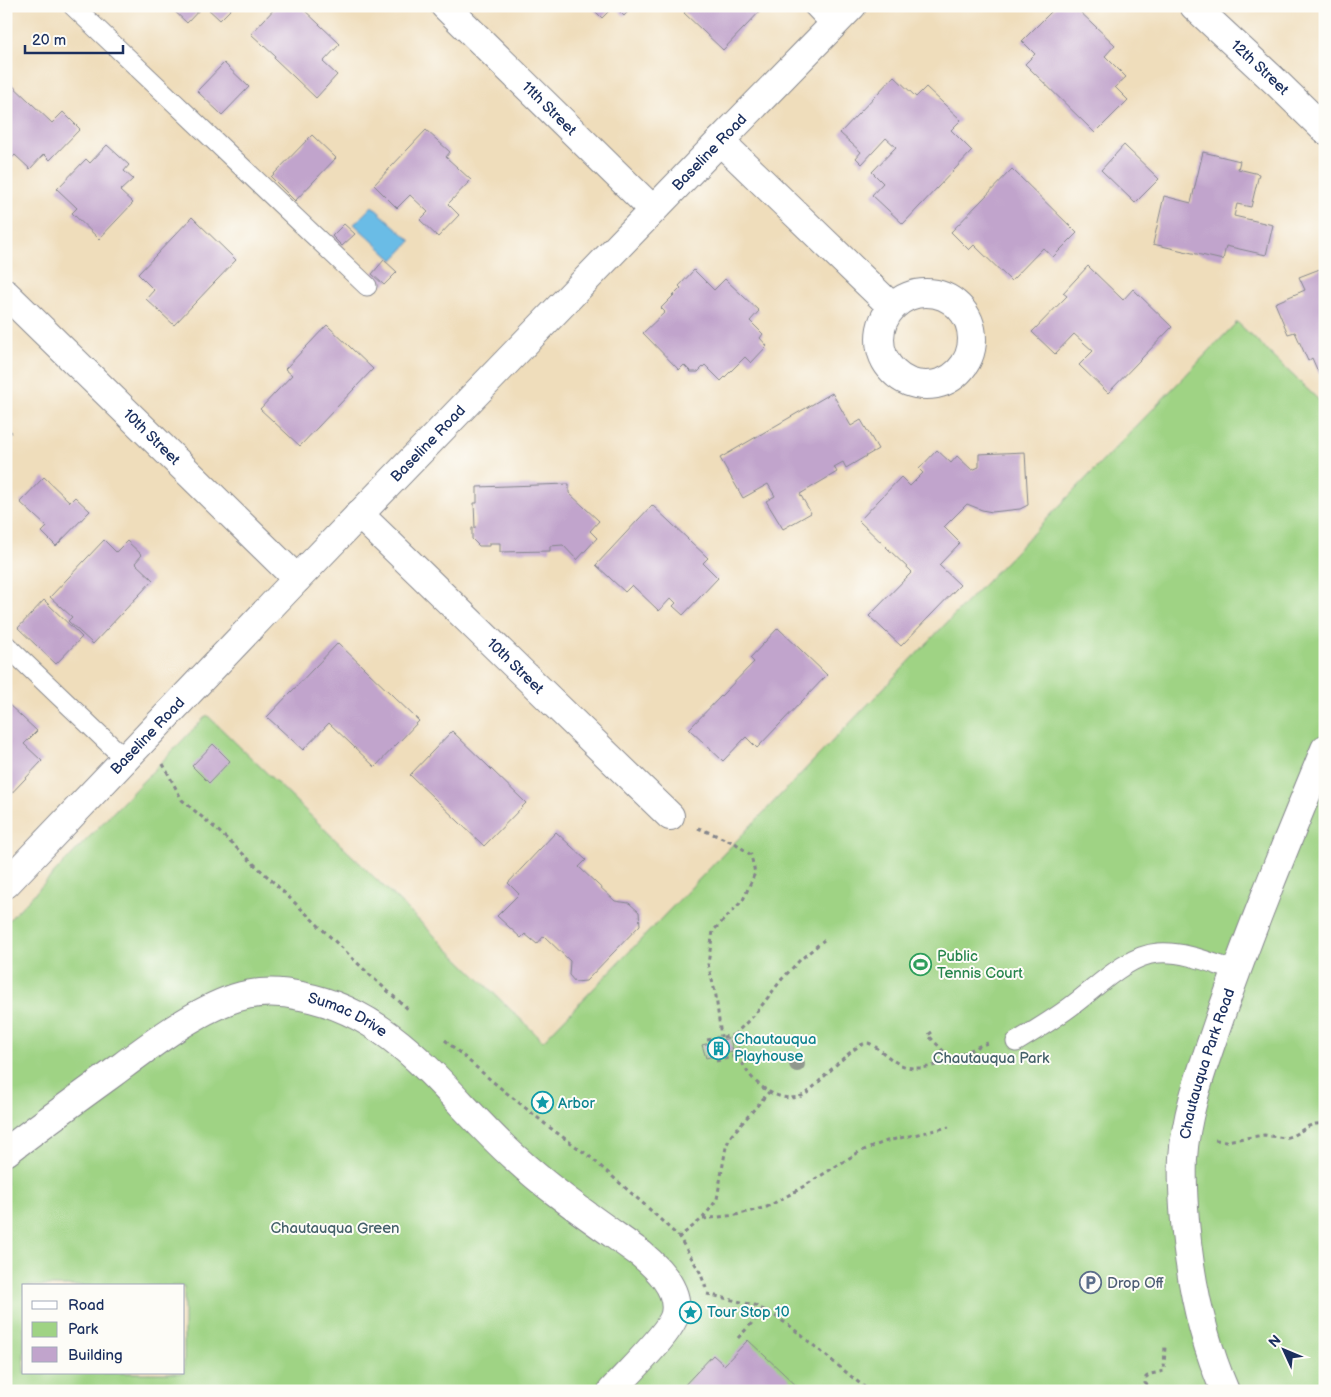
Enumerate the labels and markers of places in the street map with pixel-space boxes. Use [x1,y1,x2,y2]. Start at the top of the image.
place label: Public Tennis Court [937,947,1023,983]
sports icon: Public Tennis Court [909,953,933,977]
place label: Chautauqua Playhouse [734,1030,816,1066]
building icon: Chautauqua Playhouse [706,1036,730,1060]
place icon: Arbor [530,1091,554,1115]
place label: Arbor [558,1094,596,1113]
parking icon: Drop Off [1079,1271,1103,1295]
place label: Drop Off [1107,1274,1164,1293]
place icon: Tour Stop 10 [679,1300,703,1324]
place label: Tour Stop 10 [707,1303,790,1322]

